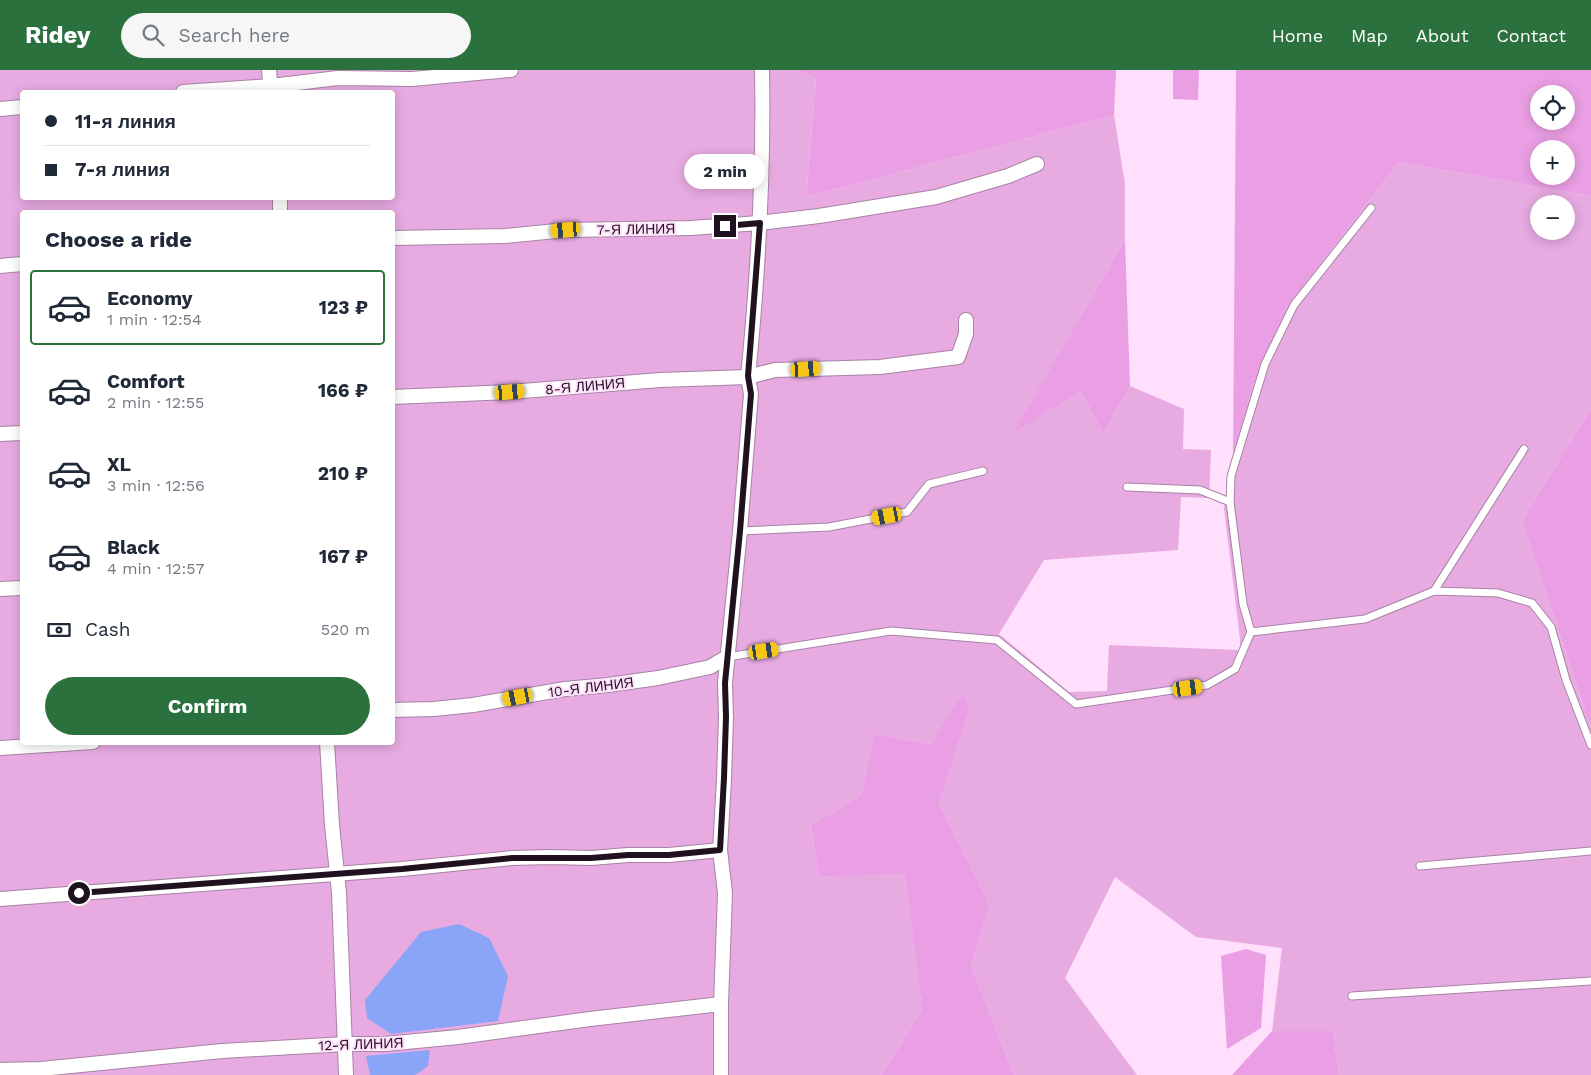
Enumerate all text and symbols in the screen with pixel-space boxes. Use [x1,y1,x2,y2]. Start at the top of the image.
search box [121,13,471,58]
text: Ridey [25,21,91,49]
icon: search [139,21,167,49]
text: Search here [179,24,290,47]
text: Home [1272,25,1323,46]
text: Map [1351,25,1388,46]
text: About [1416,25,1468,46]
text: Contact [1496,25,1566,46]
map controls [1530,85,1575,240]
button: locate [1530,85,1575,130]
text: 11-я линия [75,110,176,133]
button: + [1530,140,1575,185]
callout: 2 min [684,154,766,188]
text: 7-я линия [75,158,170,181]
text: 2 min [703,162,747,181]
button: − [1530,195,1575,240]
route end [714,215,736,237]
street label: 7-Я ЛИНИЯ [597,220,675,238]
car [550,221,581,239]
text: Choose a ride [45,227,192,252]
icon: car [47,285,92,330]
text: Economy [107,287,192,310]
text: 123 ₽ [319,296,368,319]
text: 1 min · 12:54 [107,310,202,329]
car [790,361,821,377]
icon: car [47,368,92,413]
text: Comfort [107,370,185,393]
street label: 8-Я ЛИНИЯ [544,375,626,397]
text: 166 ₽ [318,379,368,402]
car [494,383,525,401]
text: 2 min · 12:55 [107,393,204,412]
icon: car [47,451,92,496]
text: XL [107,453,131,476]
text: 210 ₽ [318,462,368,485]
text: 3 min · 12:56 [107,476,205,495]
car [870,506,903,526]
icon: car [47,534,92,579]
text: Black [107,536,160,559]
text: 167 ₽ [319,545,368,568]
text: 4 min · 12:57 [107,559,204,578]
icon: cash [45,616,73,644]
text: Cash [85,618,131,641]
text: 520 m [321,620,370,639]
car [748,641,779,661]
street label: 10-Я ЛИНИЯ [547,674,635,700]
button: Confirm [45,677,370,735]
car [1172,678,1203,698]
car [501,687,534,707]
route start [68,882,90,904]
street label: 12-Я ЛИНИЯ [318,1035,404,1053]

